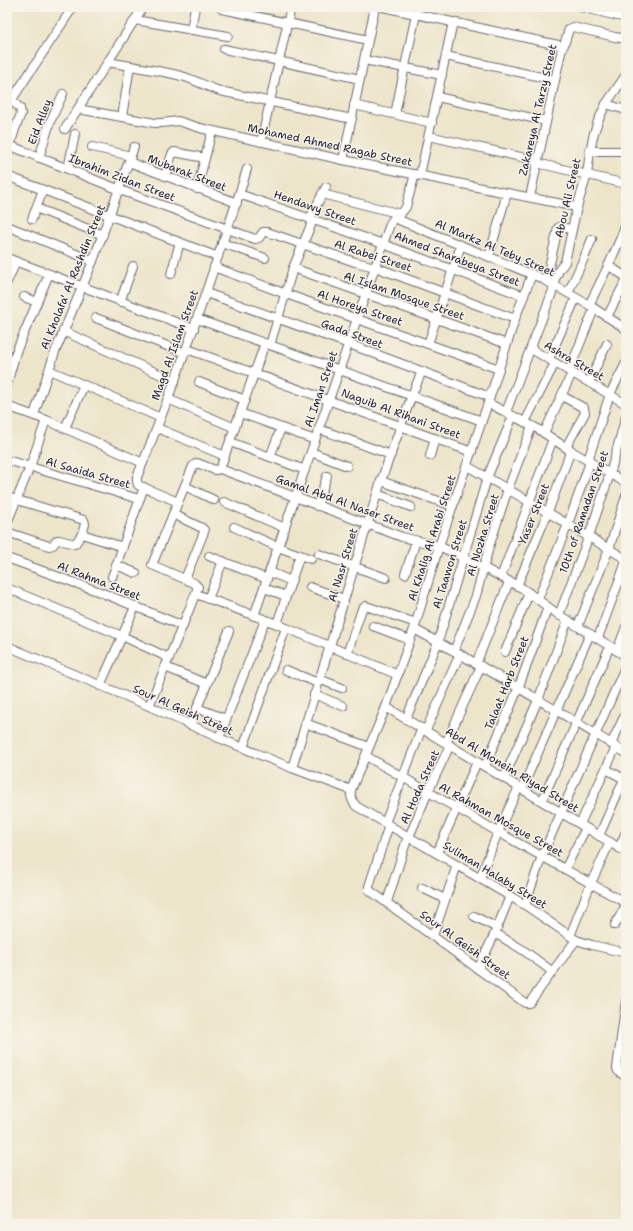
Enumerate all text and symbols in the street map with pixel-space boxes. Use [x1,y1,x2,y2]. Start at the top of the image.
street label: Zakareya Al Tarzy Street [516,43,560,177]
street label: Eid Alley [25,97,55,147]
street label: Mohamed Ahmed Ragab Street [246,120,414,170]
street label: Ibrahim Zidan Street [67,151,178,205]
street label: Mubarak Street [145,151,229,195]
street label: Abou Ali Street [552,156,585,239]
street label: Hendawy Street [272,187,358,229]
street label: Al Kholafa' Al Rashdin Street [37,202,109,352]
street label: Al Markz Al Teby Street [433,216,558,280]
street label: Ahmed Sharabeya Street [392,228,522,290]
street label: Al Rabei Street [332,236,414,276]
street label: Al Islam Mosque Street [342,268,467,324]
street label: Al Horeya Street [315,286,405,330]
street label: Magd Al Islam Street [148,288,202,402]
street label: Gada Street [319,316,385,352]
street label: Ashra Street [541,338,607,384]
street label: Al Iman Street [301,349,341,429]
street label: Naguib Al Rihani Street [339,385,463,443]
street label: 10th of Ramadan Street [556,449,612,575]
street label: Al Saaida Street [44,454,132,492]
street label: Gamal Abd Al Naser Street [274,471,417,535]
street label: Al Khalig Al Arabi Street [404,473,460,603]
street label: Yaser Street [515,481,553,547]
street label: Al Nozha Street [463,492,503,578]
street label: Al Taawon Street [429,517,471,611]
street label: Al Nasr Street [325,526,361,604]
street label: Al Rahma Street [55,558,143,604]
street label: Talaat Harb Street [481,634,533,732]
street label: Sour Al Geish Street [130,681,236,739]
street label: Abd Al Moneim Riyad Street [443,724,582,816]
street label: Al Hoda Street [397,747,443,826]
street label: Al Rahman Mosque Street [436,779,566,861]
street label: Suliman Halaby Street [440,838,550,912]
street label: Sour Al Geish Street [417,907,513,983]

